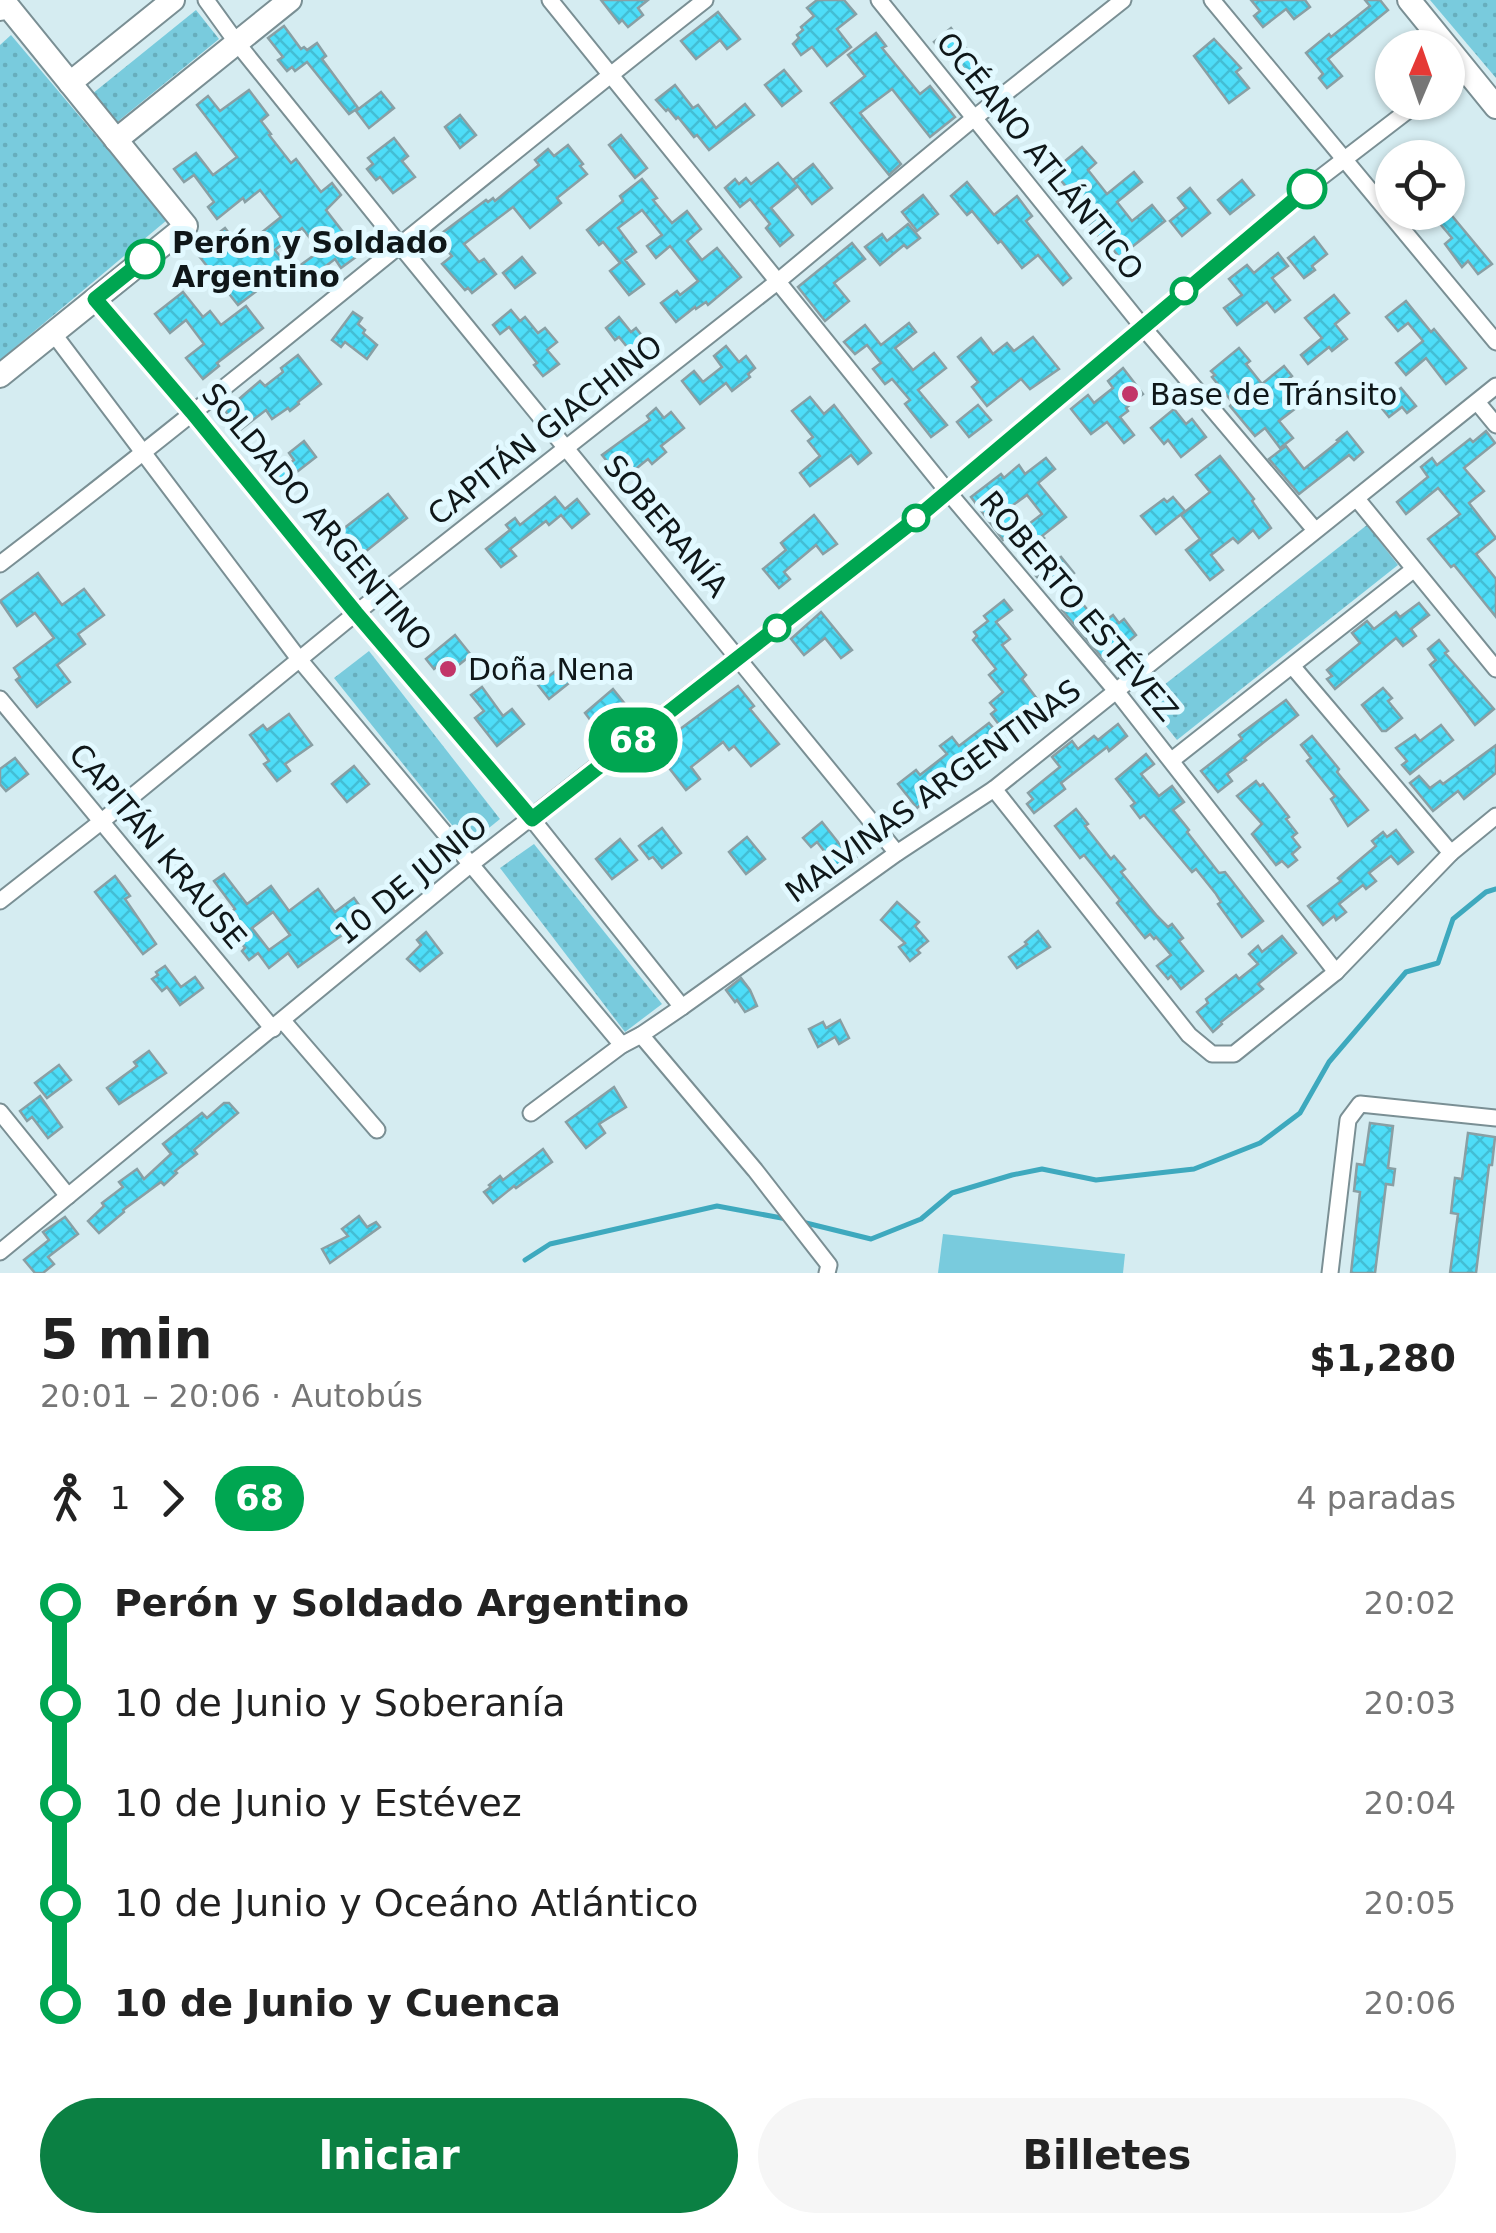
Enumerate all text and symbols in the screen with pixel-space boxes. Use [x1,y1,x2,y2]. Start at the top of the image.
street label: OCÉANO ATLÁNTICO [929,25,1151,287]
north arrow [1375,30,1465,120]
map controls [1375,30,1465,230]
button: locate [1375,140,1465,230]
unlabelled marker [1288,170,1326,208]
place label: Perón y Soldado Argentino [172,225,448,294]
marker: Perón y Soldado Argentino [126,240,164,278]
unlabelled marker [1171,278,1197,304]
street label: CAPITÁN GIACHINO [421,328,669,532]
street label: SOLDADO ARGENTINO [195,376,439,658]
place label: Base de Tránsito [1150,377,1397,412]
marker: Base de Tránsito [1119,383,1141,405]
street label: SOBERANÍA [597,448,736,604]
street label: ROBERTO ESTÉVEZ [973,484,1185,728]
unlabelled marker [903,505,929,531]
unlabelled marker [764,615,790,641]
place label: Doña Nena [468,652,635,687]
marker: Doña Nena [437,658,459,680]
street label: MALVINAS ARGENTINAS [779,672,1087,910]
line badge: 68 [588,708,678,772]
text: 68 [609,720,657,760]
street label: CAPITÁN KRAUSE [62,736,254,956]
street label: 10 DE JUNIO [328,808,494,952]
text: 5 min [40,1307,213,1371]
text: $1,280 [1309,1336,1456,1380]
text: 20:01 – 20:06 · Autobús [40,1377,423,1415]
icon: walk [40,1471,95,1526]
icon: forward [145,1471,200,1526]
text: 68 [235,1478,284,1518]
text: 1 [110,1479,130,1517]
text: 4 paradas [1296,1479,1456,1517]
text: Perón y Soldado Argentino [114,1581,689,1625]
text: 20:02 [1364,1584,1456,1622]
text: 10 de Junio y Soberanía [114,1681,566,1725]
text: 20:03 [1364,1684,1456,1722]
text: 10 de Junio y Estévez [114,1781,522,1825]
text: 20:04 [1364,1784,1456,1822]
text: 10 de Junio y Oceáno Atlántico [114,1881,698,1925]
text: 20:05 [1364,1884,1456,1922]
text: 10 de Junio y Cuenca [114,1981,561,2025]
text: 20:06 [1364,1984,1456,2022]
button: Iniciar [40,2098,738,2213]
button: Billetes [758,2098,1456,2213]

